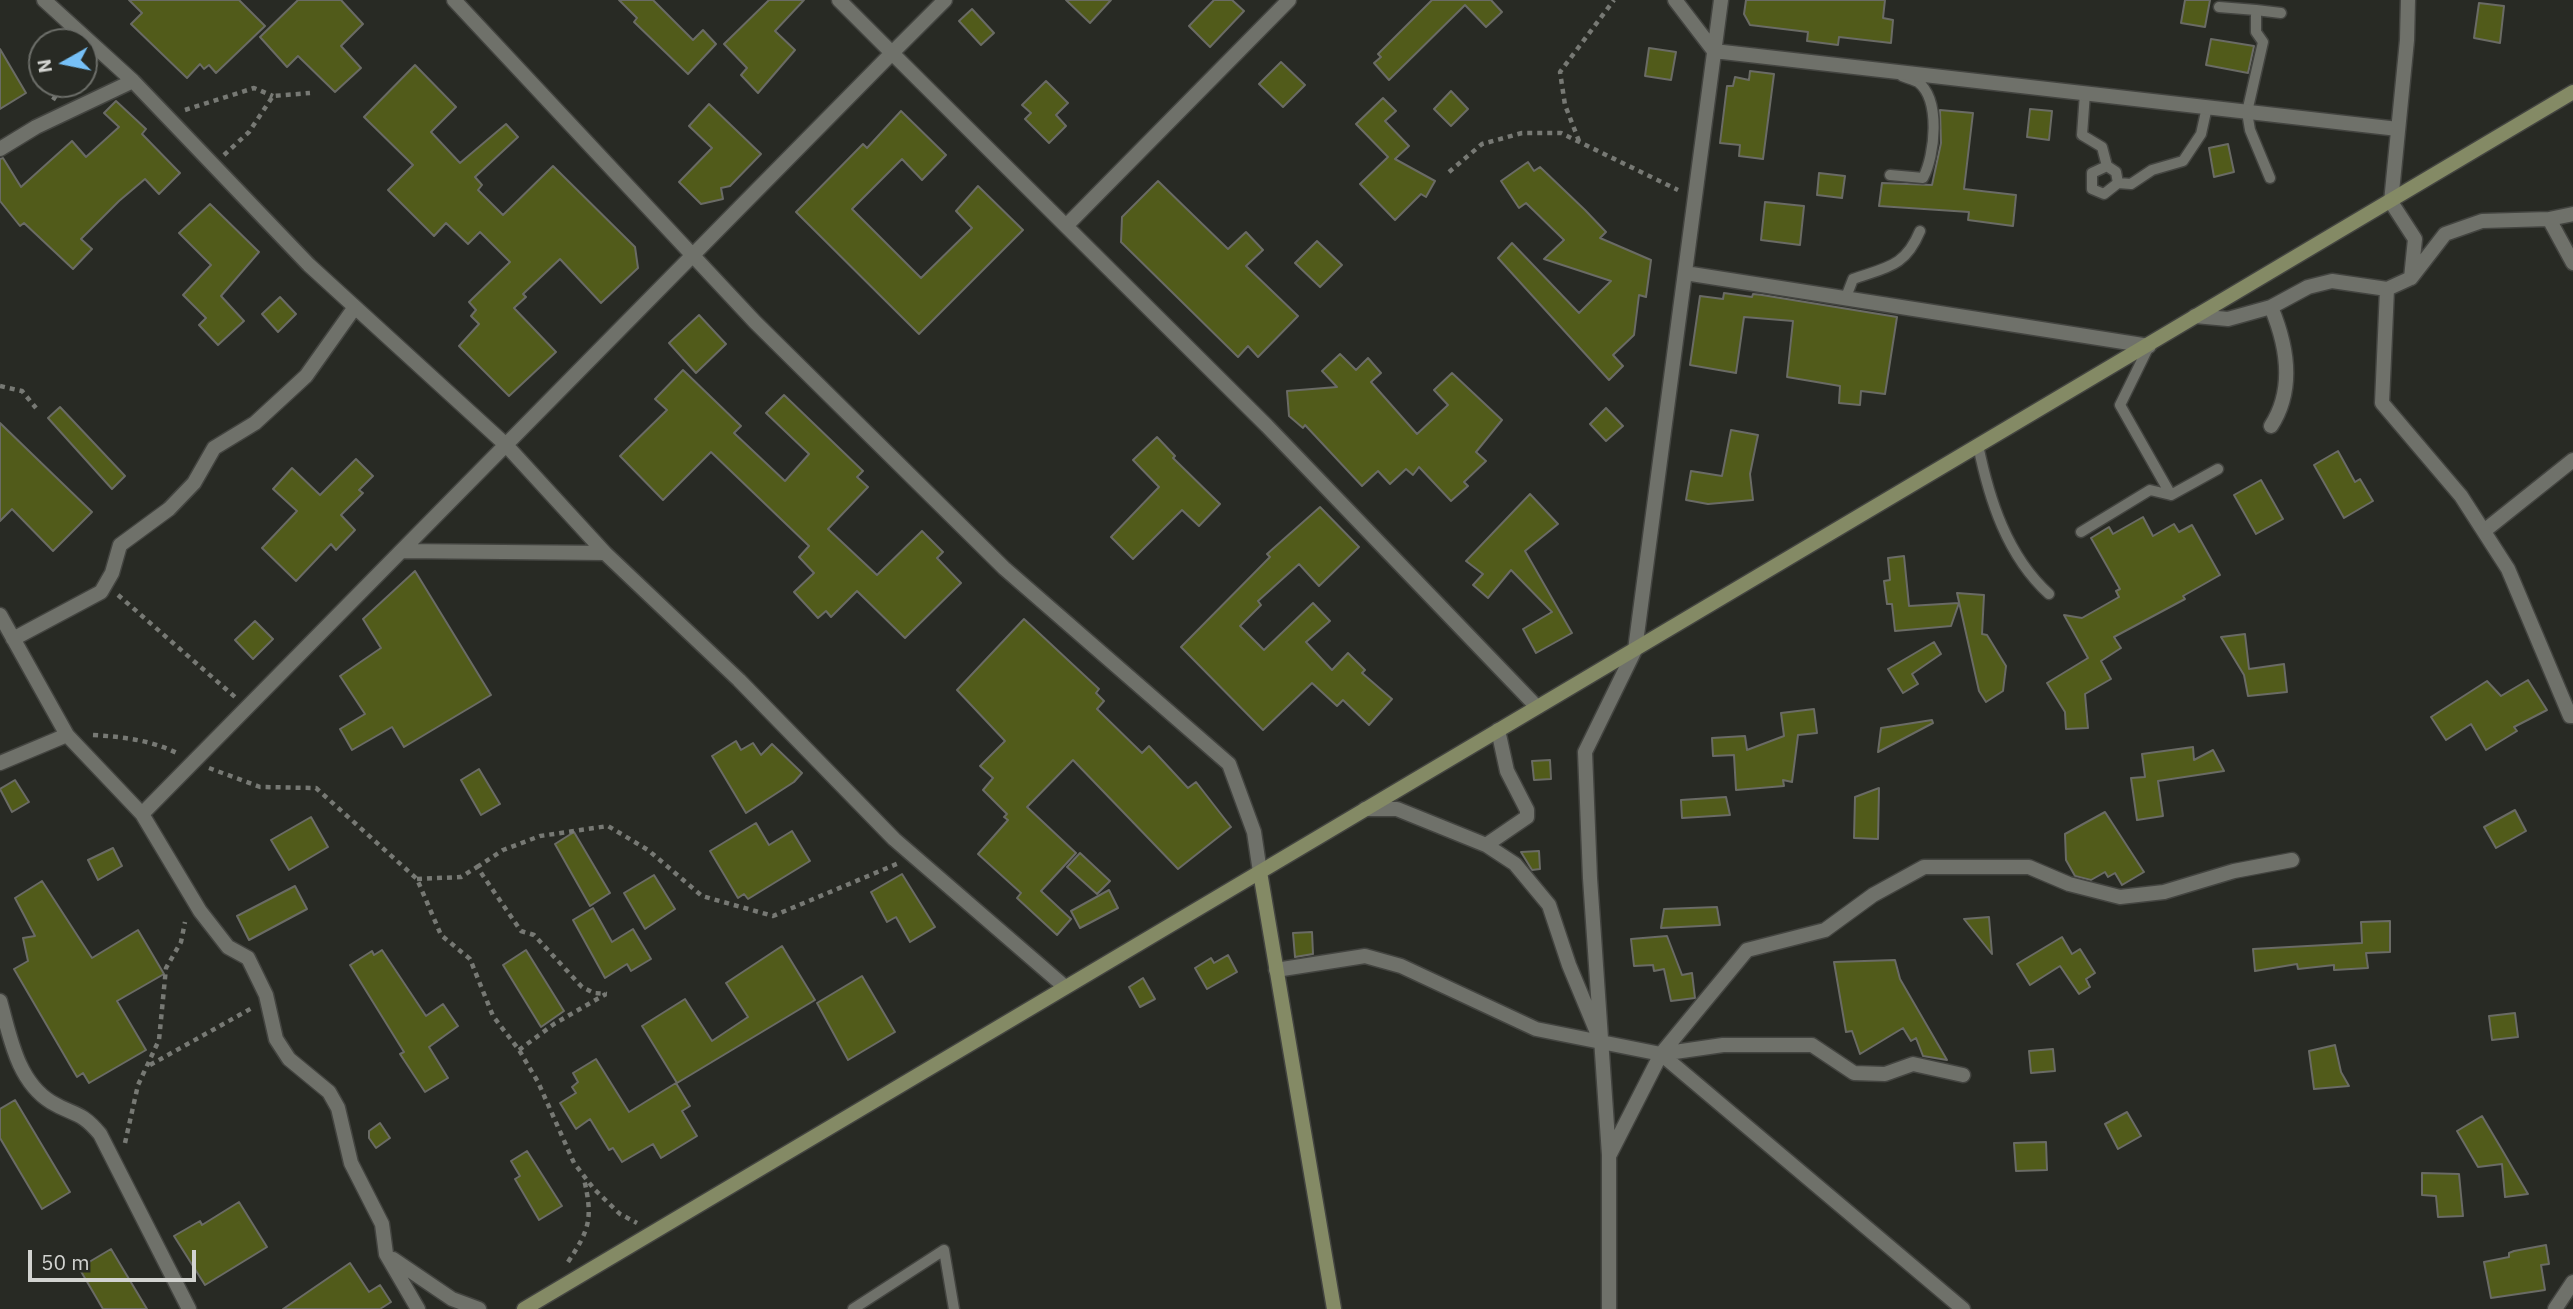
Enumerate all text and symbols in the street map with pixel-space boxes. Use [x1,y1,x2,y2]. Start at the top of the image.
north arrow [28,28,98,98]
text: N [31,57,57,75]
scale bar [32,1236,200,1280]
text: 50 m [41,1248,90,1276]

